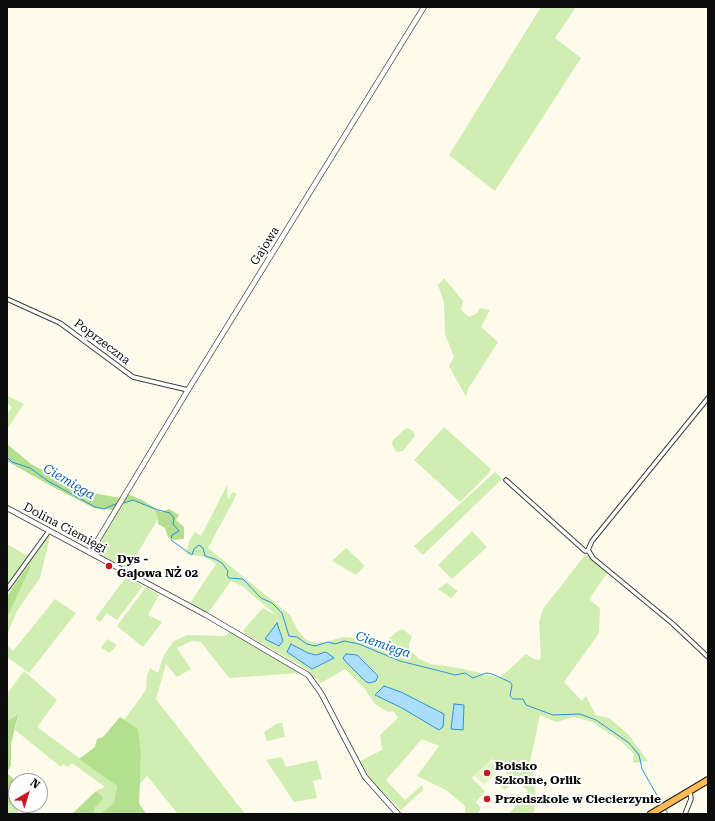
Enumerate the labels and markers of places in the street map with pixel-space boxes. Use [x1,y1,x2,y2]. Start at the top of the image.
place label: Dys - Gajowa NŻ 02 [117,552,198,580]
marker: Dys - Gajowa NŻ 02 [104,561,114,571]
place label: Boisko Szkolne, Orlik [495,759,581,787]
marker: Boisko Szkolne, Orlik [482,768,492,778]
place label: Przedszkole w Ciecierzynie [495,792,661,806]
marker: Przedszkole w Ciecierzynie [482,794,492,804]

